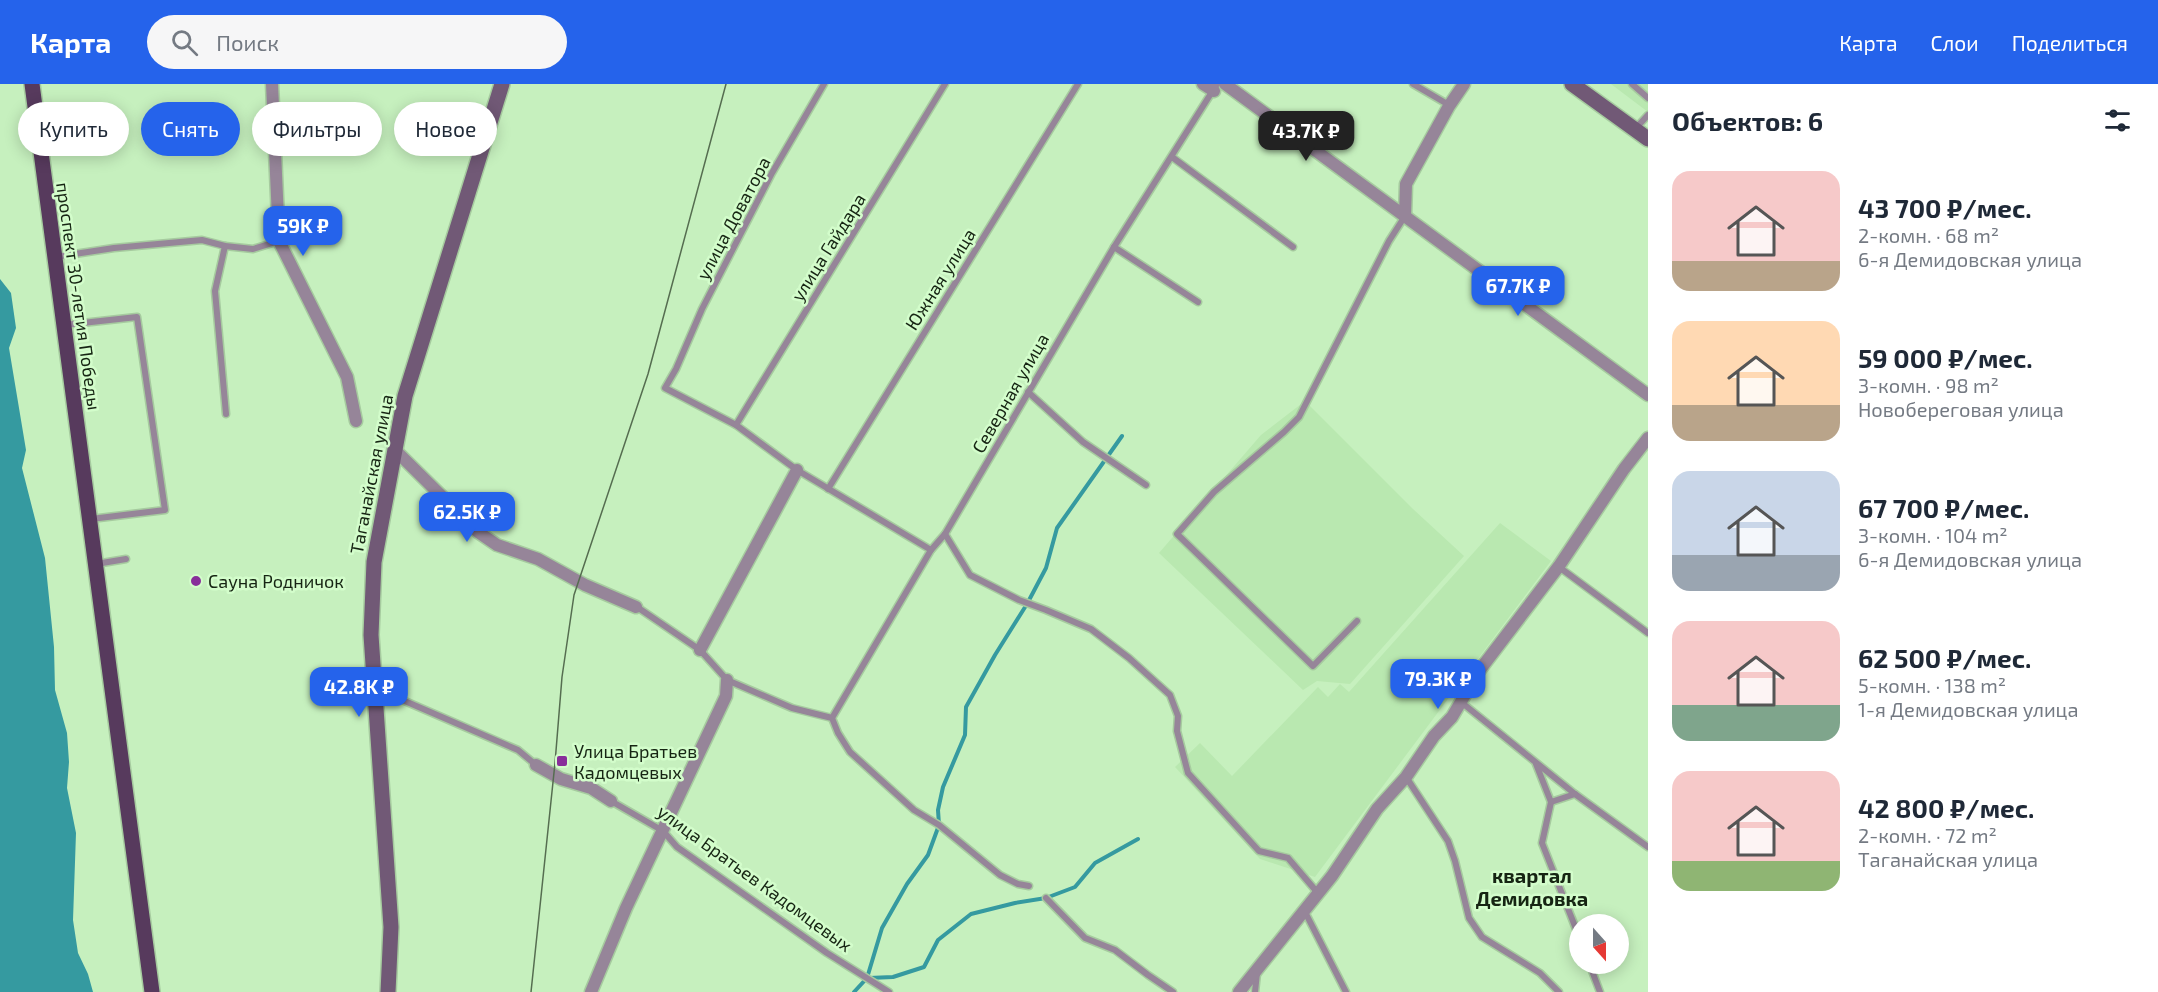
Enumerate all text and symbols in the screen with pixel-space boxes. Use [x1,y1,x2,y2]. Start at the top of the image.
search box [147,15,567,69]
text: Карта [30,25,111,59]
icon: search [168,26,201,59]
text: Поиск [216,29,279,55]
text: Карта [1839,30,1898,55]
text: Слои [1931,30,1979,55]
text: Поделиться [2012,30,2128,55]
chip: Купить [18,102,129,156]
chip: Снять [141,102,240,156]
chip: Фильтры [252,102,382,156]
chip: Новое [394,102,497,156]
icon: filters [2101,104,2134,137]
text: Объектов: 6 [1672,105,1823,136]
pin: 43.7K ₽ [1251,111,1361,162]
text: 43.7K ₽ [1272,118,1340,142]
street label: улица Доватора [691,153,775,283]
street label: проспект 30-летия Победы [52,181,106,411]
street label: улица Гайдара [786,189,870,305]
text: 43 700 ₽/мес. [1858,192,2032,223]
icon: home [1720,195,1792,267]
pin: 59K ₽ [261,206,345,257]
text: 59K ₽ [277,213,329,237]
text: 2-комн. · 68 m² [1858,223,1999,247]
street label: Южная улица [900,224,980,334]
text: 6-я Демидовская улица [1858,247,2082,271]
pin: 67.7K ₽ [1463,266,1573,317]
text: 67.7K ₽ [1486,273,1550,297]
street label: Северная улица [967,329,1053,457]
text: 59 000 ₽/мес. [1858,342,2033,373]
icon: home [1720,345,1792,417]
text: 3-комн. · 98 m² [1858,373,1999,397]
street label: Таганайская улица [345,392,397,556]
text: Новобереговая улица [1858,397,2064,421]
pin: 62.5K ₽ [412,492,522,543]
text: 67 700 ₽/мес. [1858,492,2029,523]
icon: home [1720,495,1792,567]
text: 62.5K ₽ [433,499,501,523]
text: 3-комн. · 104 m² [1858,523,2008,547]
text: 6-я Демидовская улица [1858,547,2082,571]
place label: Сауна Родничок [208,570,344,592]
marker: Сауна Родничок [189,574,203,588]
text: 62 500 ₽/мес. [1858,642,2031,673]
icon: home [1720,645,1792,717]
pin: 79.3K ₽ [1383,659,1493,710]
text: 79.3K ₽ [1404,666,1472,690]
pin: 42.8K ₽ [304,667,414,718]
text: 5-комн. · 138 m² [1858,673,2006,697]
text: 42.8K ₽ [324,674,394,698]
text: 1-я Демидовская улица [1858,697,2079,721]
place label: Улица Братьев Кадомцевых [574,740,697,783]
marker: Улица Братьев Кадомцевых [555,754,569,768]
text: 42 800 ₽/мес. [1858,792,2034,823]
icon: home [1720,795,1792,867]
street label: улица Братьев Кадомцевых [653,800,857,956]
text: 2-комн. · 72 m² [1858,823,1997,847]
text: Таганайская улица [1858,847,2038,871]
district label: квартал Демидовка [1476,863,1588,910]
north arrow [1569,914,1629,974]
map controls [1569,914,1629,974]

